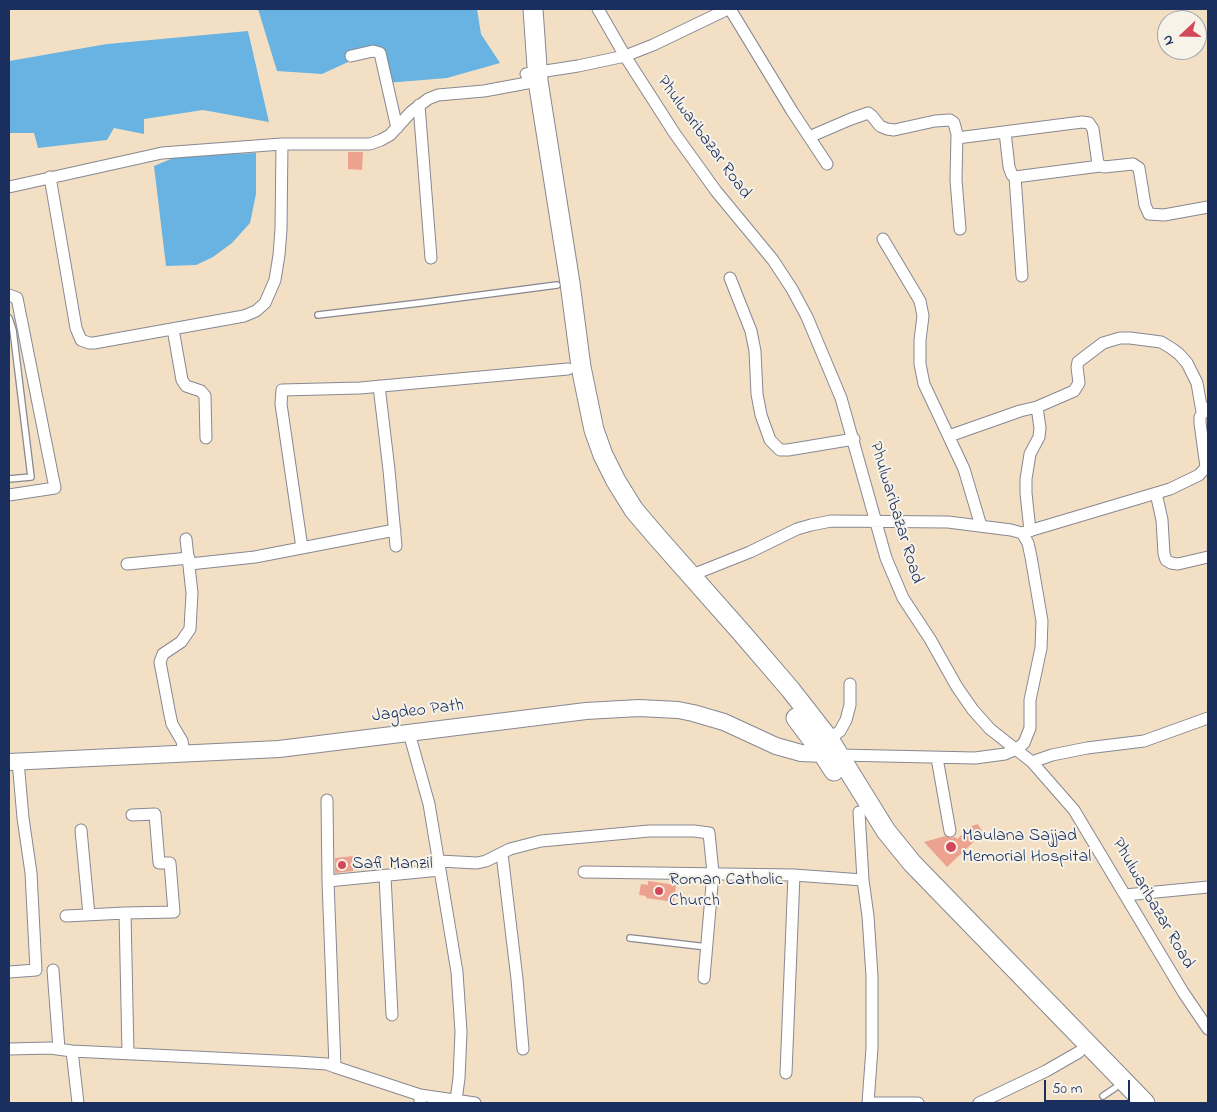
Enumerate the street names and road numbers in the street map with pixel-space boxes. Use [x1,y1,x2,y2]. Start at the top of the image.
street label: Phulwaribazar Road [651,72,755,204]
street label: Phulwaribazar Road [863,439,927,587]
street label: Jagdeo Path [371,696,465,728]
street label: Phulwaribazar Road [1106,835,1198,973]

